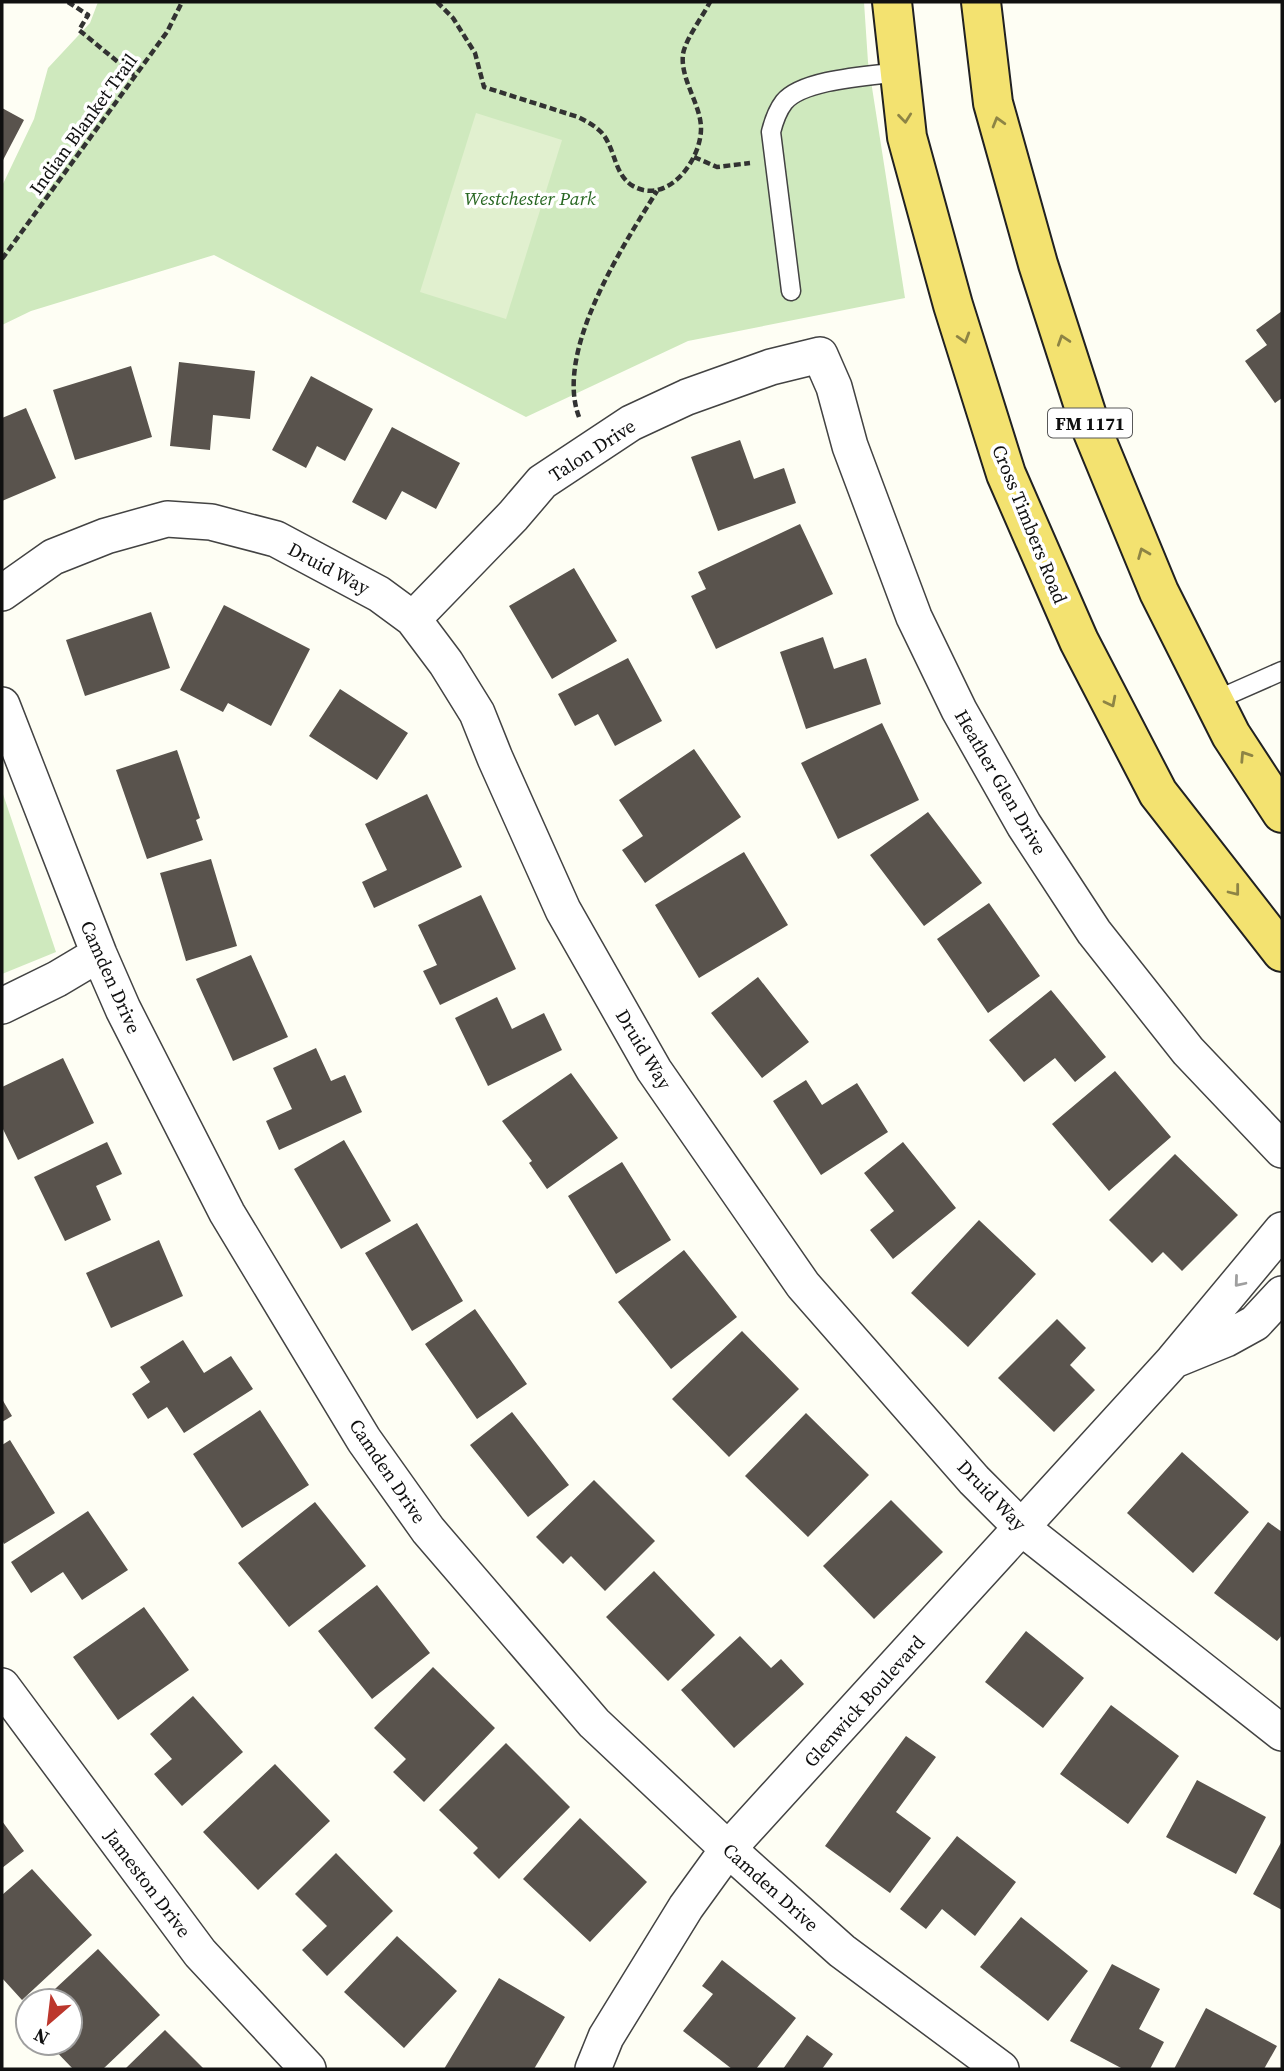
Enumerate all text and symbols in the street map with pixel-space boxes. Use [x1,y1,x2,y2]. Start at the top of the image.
street label: Indian Blanket Trail [23,48,143,200]
one-way arrow [898,112,913,124]
one-way arrow [992,117,1006,129]
park label: Westchester Park [464,185,596,211]
one-way arrow [955,332,970,344]
one-way arrow [1057,335,1071,347]
road number: FM 1171 [1048,408,1132,438]
street label: Talon Drive [544,412,640,488]
street label: Cross Timbers Road [986,441,1074,608]
street label: Druid Way [284,536,375,601]
one-way arrow [1138,548,1152,560]
one-way arrow [1102,694,1116,707]
street label: Heather Glen Drive [949,705,1053,859]
one-way arrow [1240,751,1253,764]
one-way arrow [1227,883,1240,896]
street label: Camden Drive [75,916,147,1038]
street label: Druid Way [610,1004,678,1094]
one-way arrow [1234,1274,1247,1287]
street label: Camden Drive [343,1414,433,1528]
street label: Druid Way [952,1454,1032,1536]
street label: Glenwick Boulevard [798,1629,930,1773]
street label: Jameston Drive [98,1823,197,1943]
street label: Camden Drive [717,1837,825,1937]
north arrow [14,1987,84,2057]
text: N [29,2022,53,2052]

